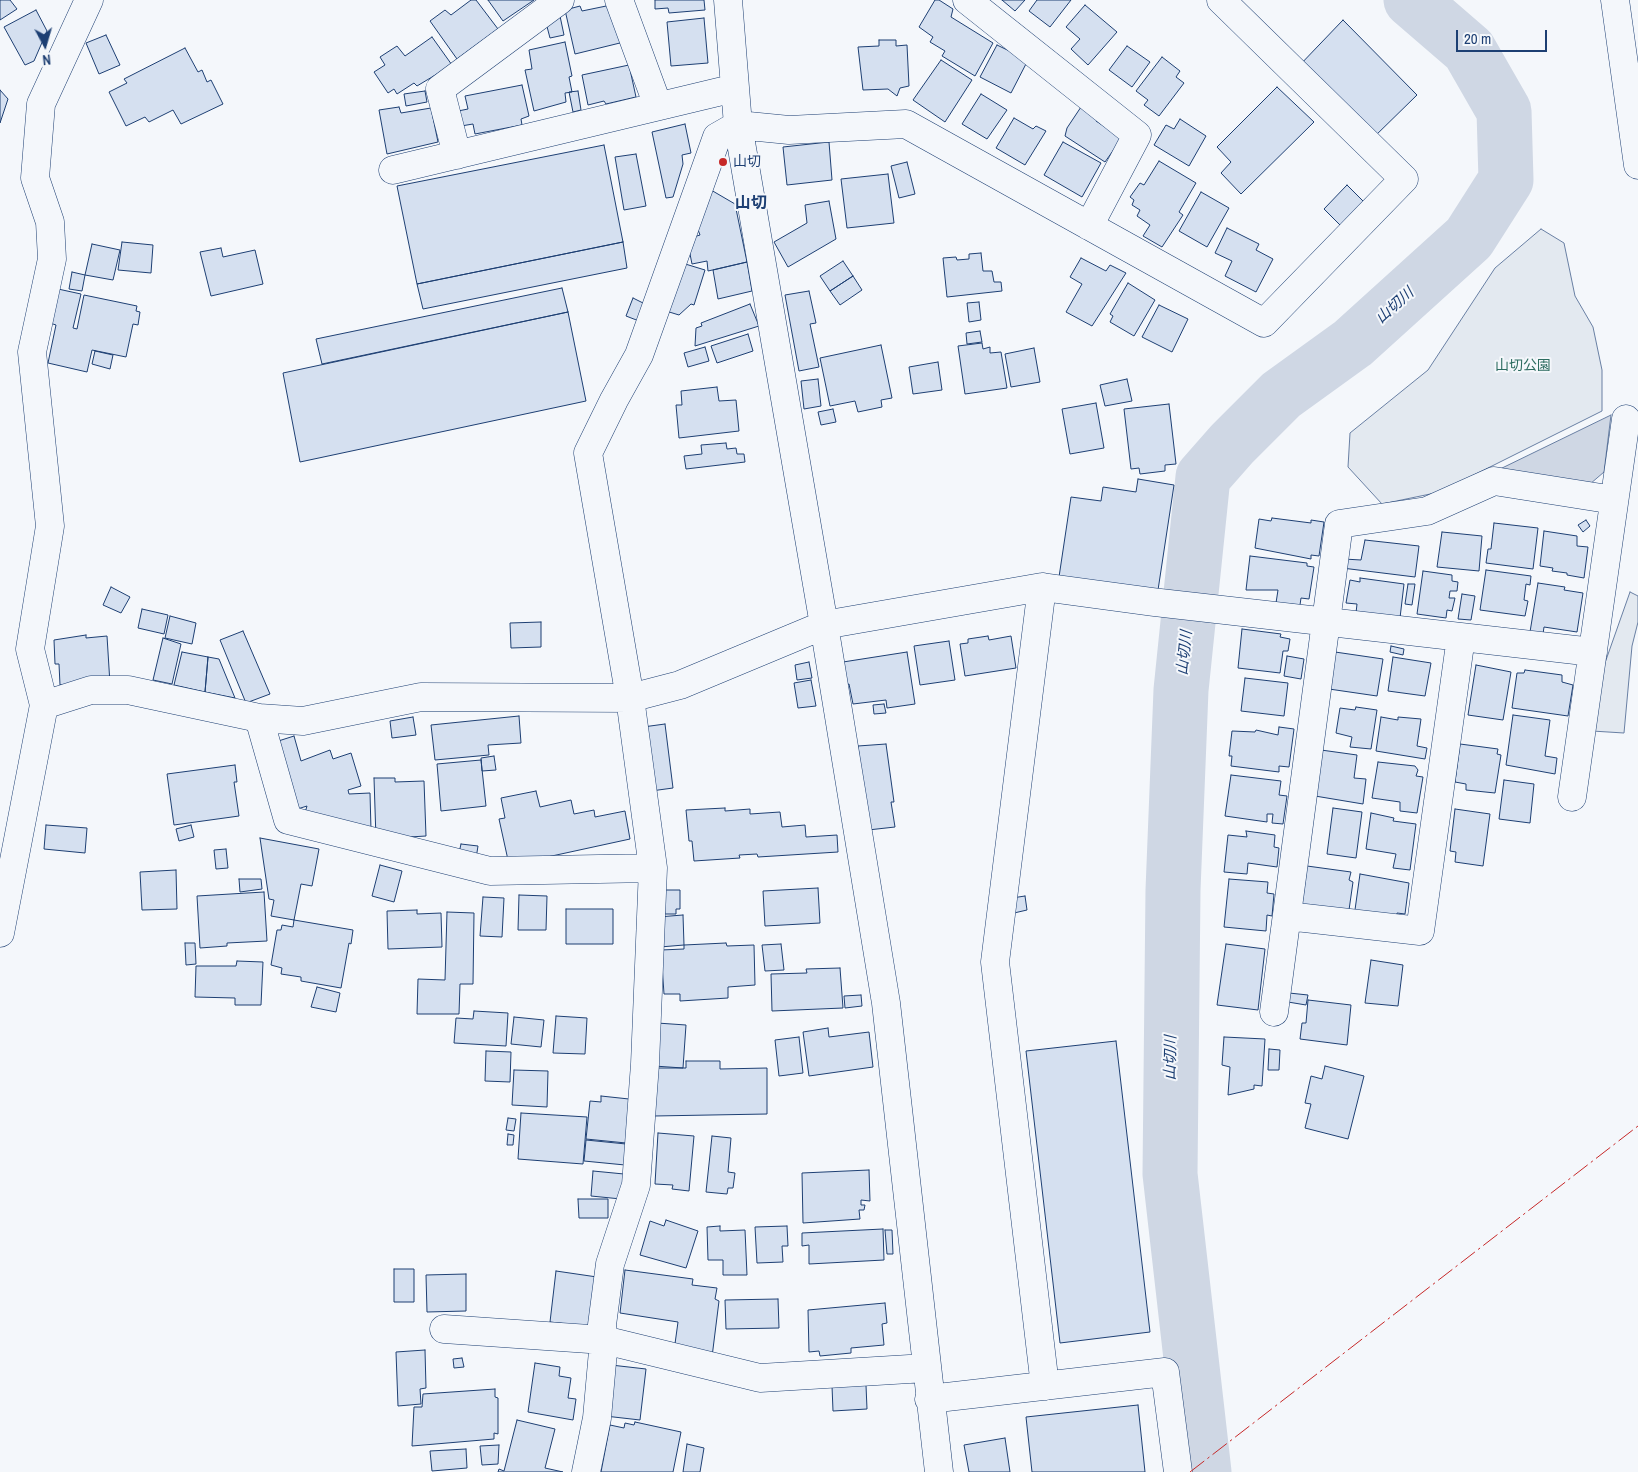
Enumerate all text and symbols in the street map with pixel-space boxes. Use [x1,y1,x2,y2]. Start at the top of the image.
north arrow [20,20,70,70]
scale bar [1458,20,1549,52]
text: 20 m [1464,28,1491,49]
text: N [42,51,52,69]
place label: 山切 [733,154,761,170]
marker: 山切 [717,156,729,168]
district label: 山切 [735,194,767,214]
water label: 山切川 [1372,284,1418,328]
park label: 山切公園 [1495,358,1551,374]
water label: 山切川 [1174,630,1196,676]
water label: 山切川 [1162,1035,1180,1081]

